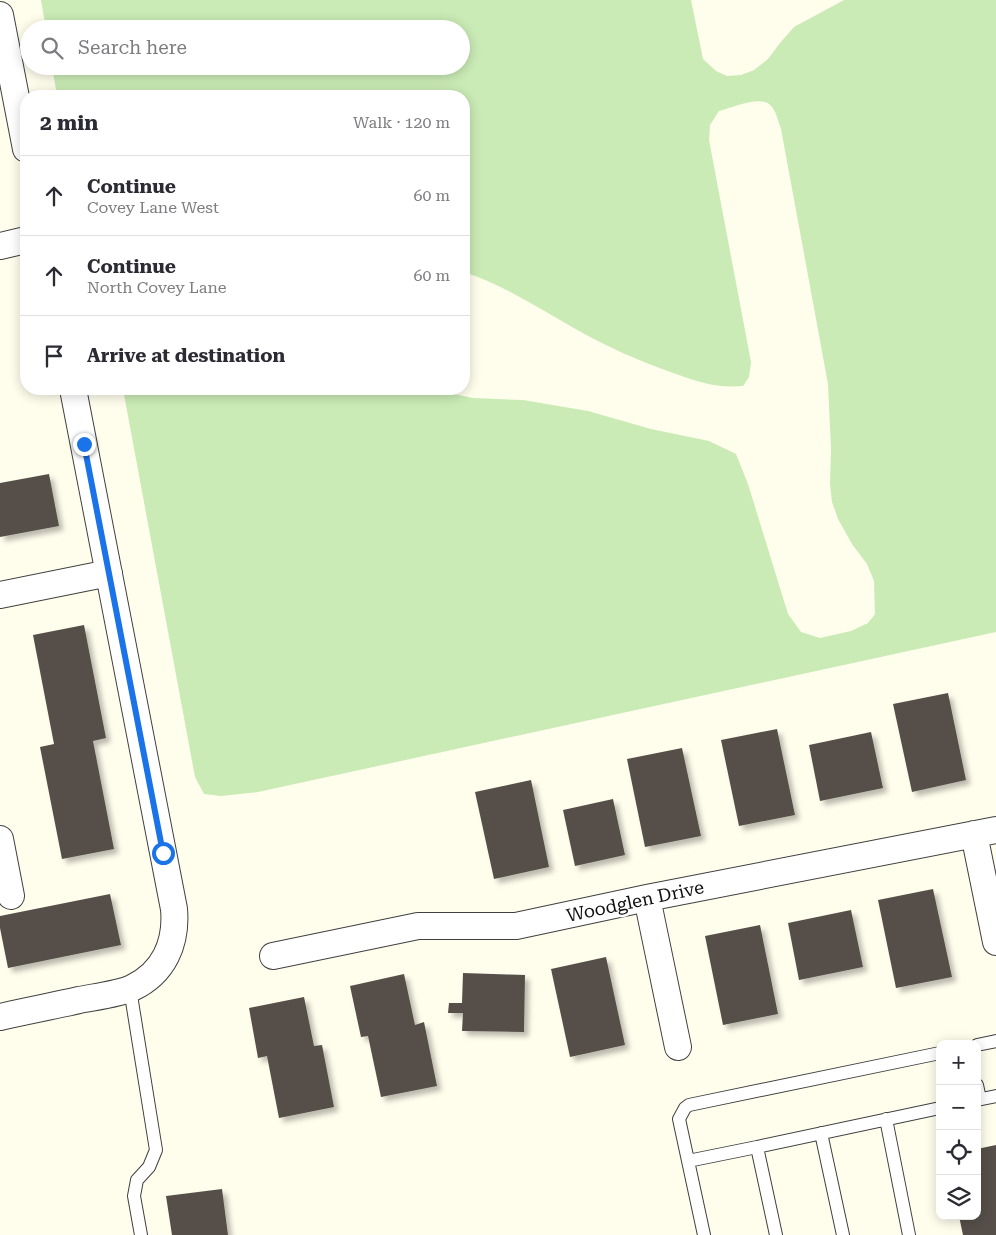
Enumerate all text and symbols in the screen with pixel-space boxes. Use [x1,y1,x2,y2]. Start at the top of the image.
search box [20,20,470,75]
icon: search [38,34,66,62]
text: Search here [78,36,187,59]
text: 2 min [40,111,98,135]
text: Walk · 120 m [353,113,450,132]
text: Continue [87,175,176,198]
icon: ahead [40,182,68,210]
text: 60 m [413,186,450,205]
text: Covey Lane West [87,198,219,217]
text: Continue [87,255,176,278]
icon: ahead [40,262,68,290]
text: 60 m [413,266,450,285]
text: North Covey Lane [87,278,227,297]
icon: arrive [40,342,68,370]
text: Arrive at destination [87,344,285,367]
route end [73,433,96,456]
route start [152,842,175,865]
street label: Woodglen Drive [564,876,706,926]
map controls [936,1040,981,1220]
button: + [936,1040,981,1085]
button: − [936,1085,981,1130]
button: locate [936,1130,981,1175]
button: layers [936,1175,981,1220]

